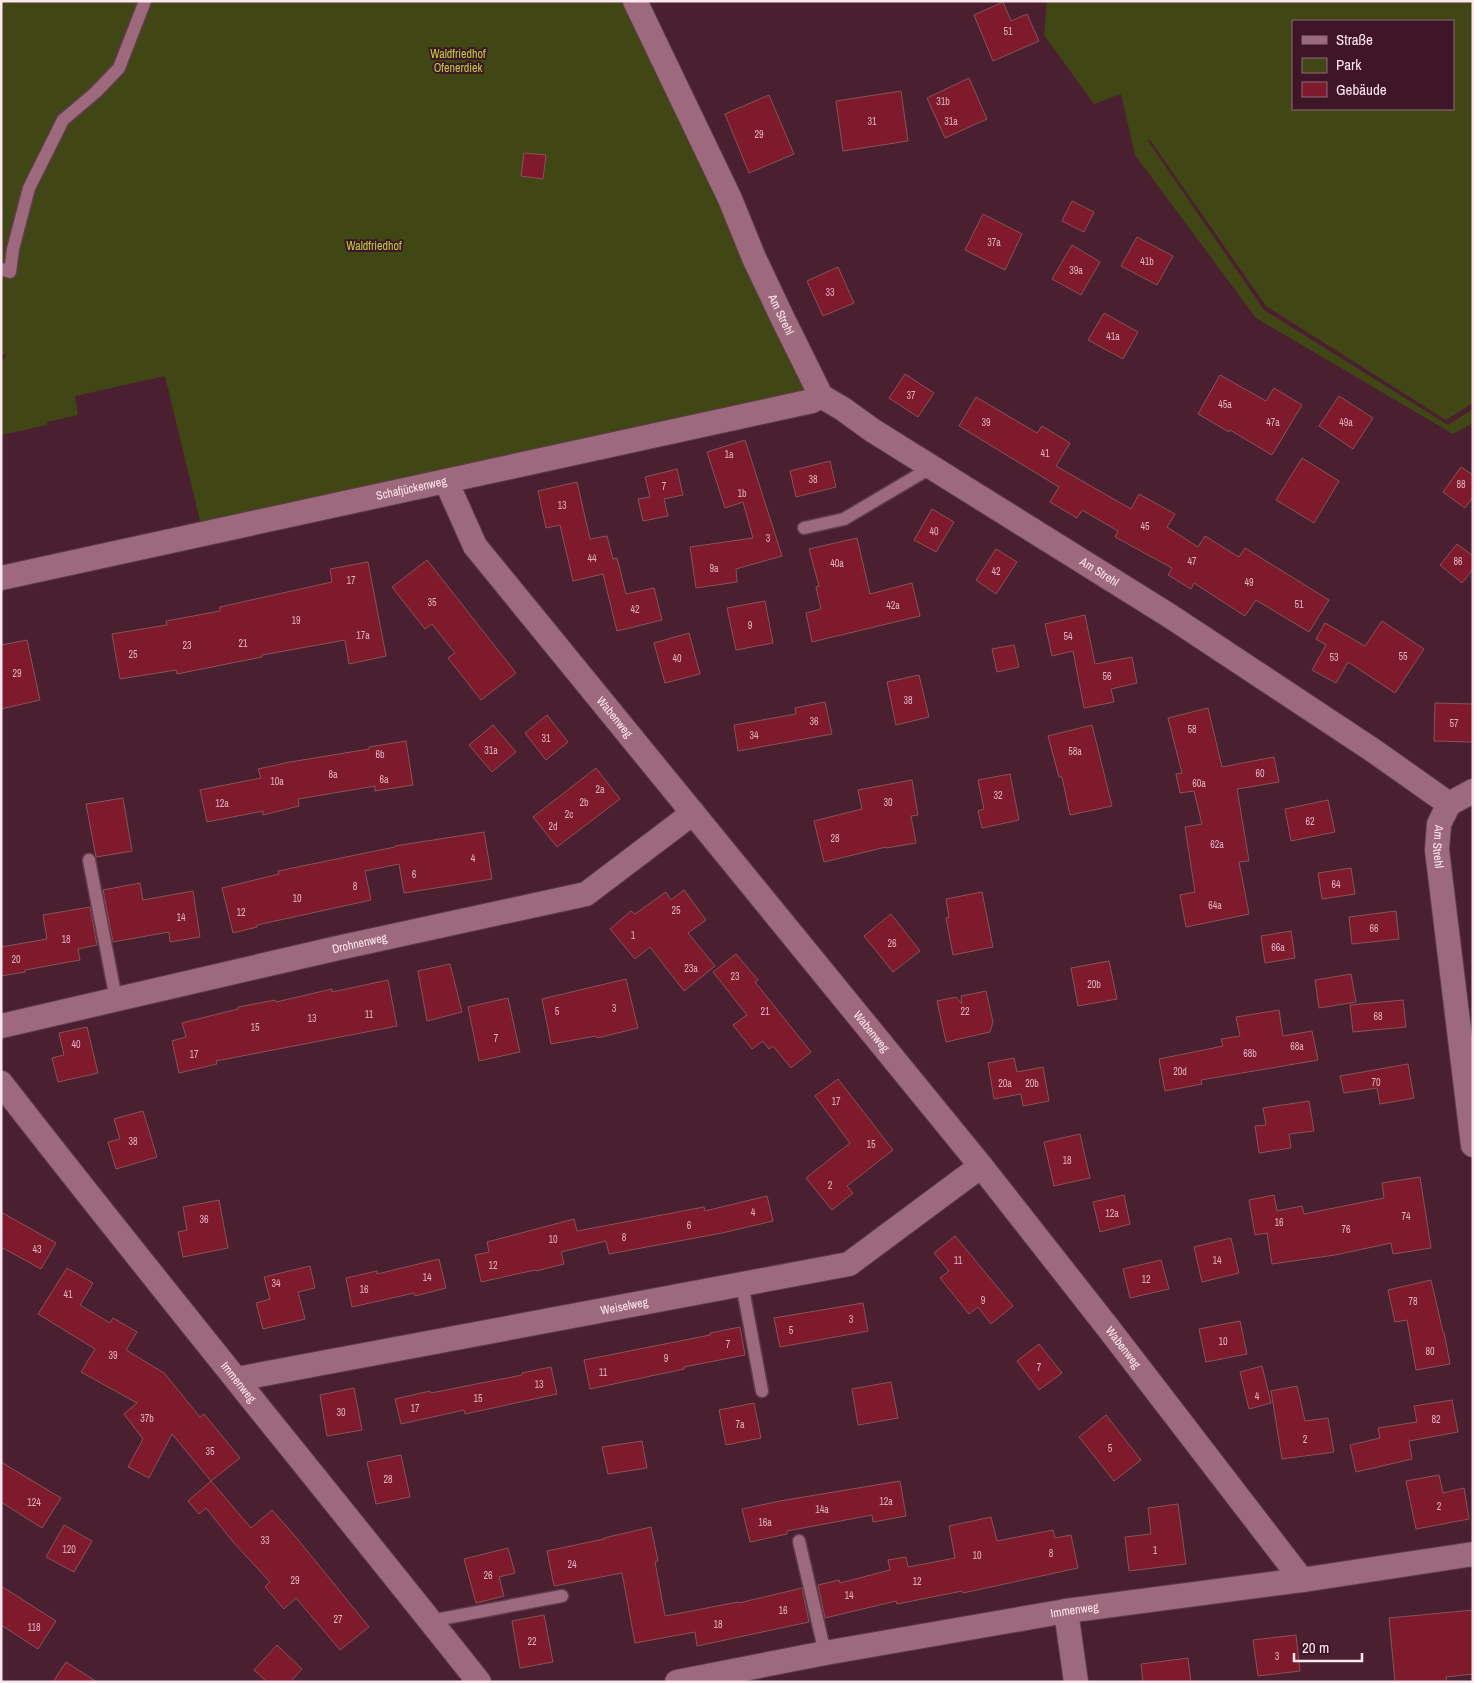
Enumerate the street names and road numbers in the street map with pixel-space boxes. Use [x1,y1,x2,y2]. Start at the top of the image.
street label: Am Strehl [764,291,798,338]
street label: Schafjückenweg [375,473,449,504]
street label: Am Strehl [1076,553,1122,590]
street label: Wabenweg [593,693,637,742]
street label: Am Strehl [1429,823,1447,869]
street label: Drohnenweg [330,929,389,957]
street label: Wabenweg [850,1008,893,1056]
street label: Weiselweg [599,1294,650,1319]
street label: Wabenweg [1102,1323,1145,1372]
street label: Immenweg [217,1358,260,1406]
street label: Immenweg [1049,1599,1100,1622]

